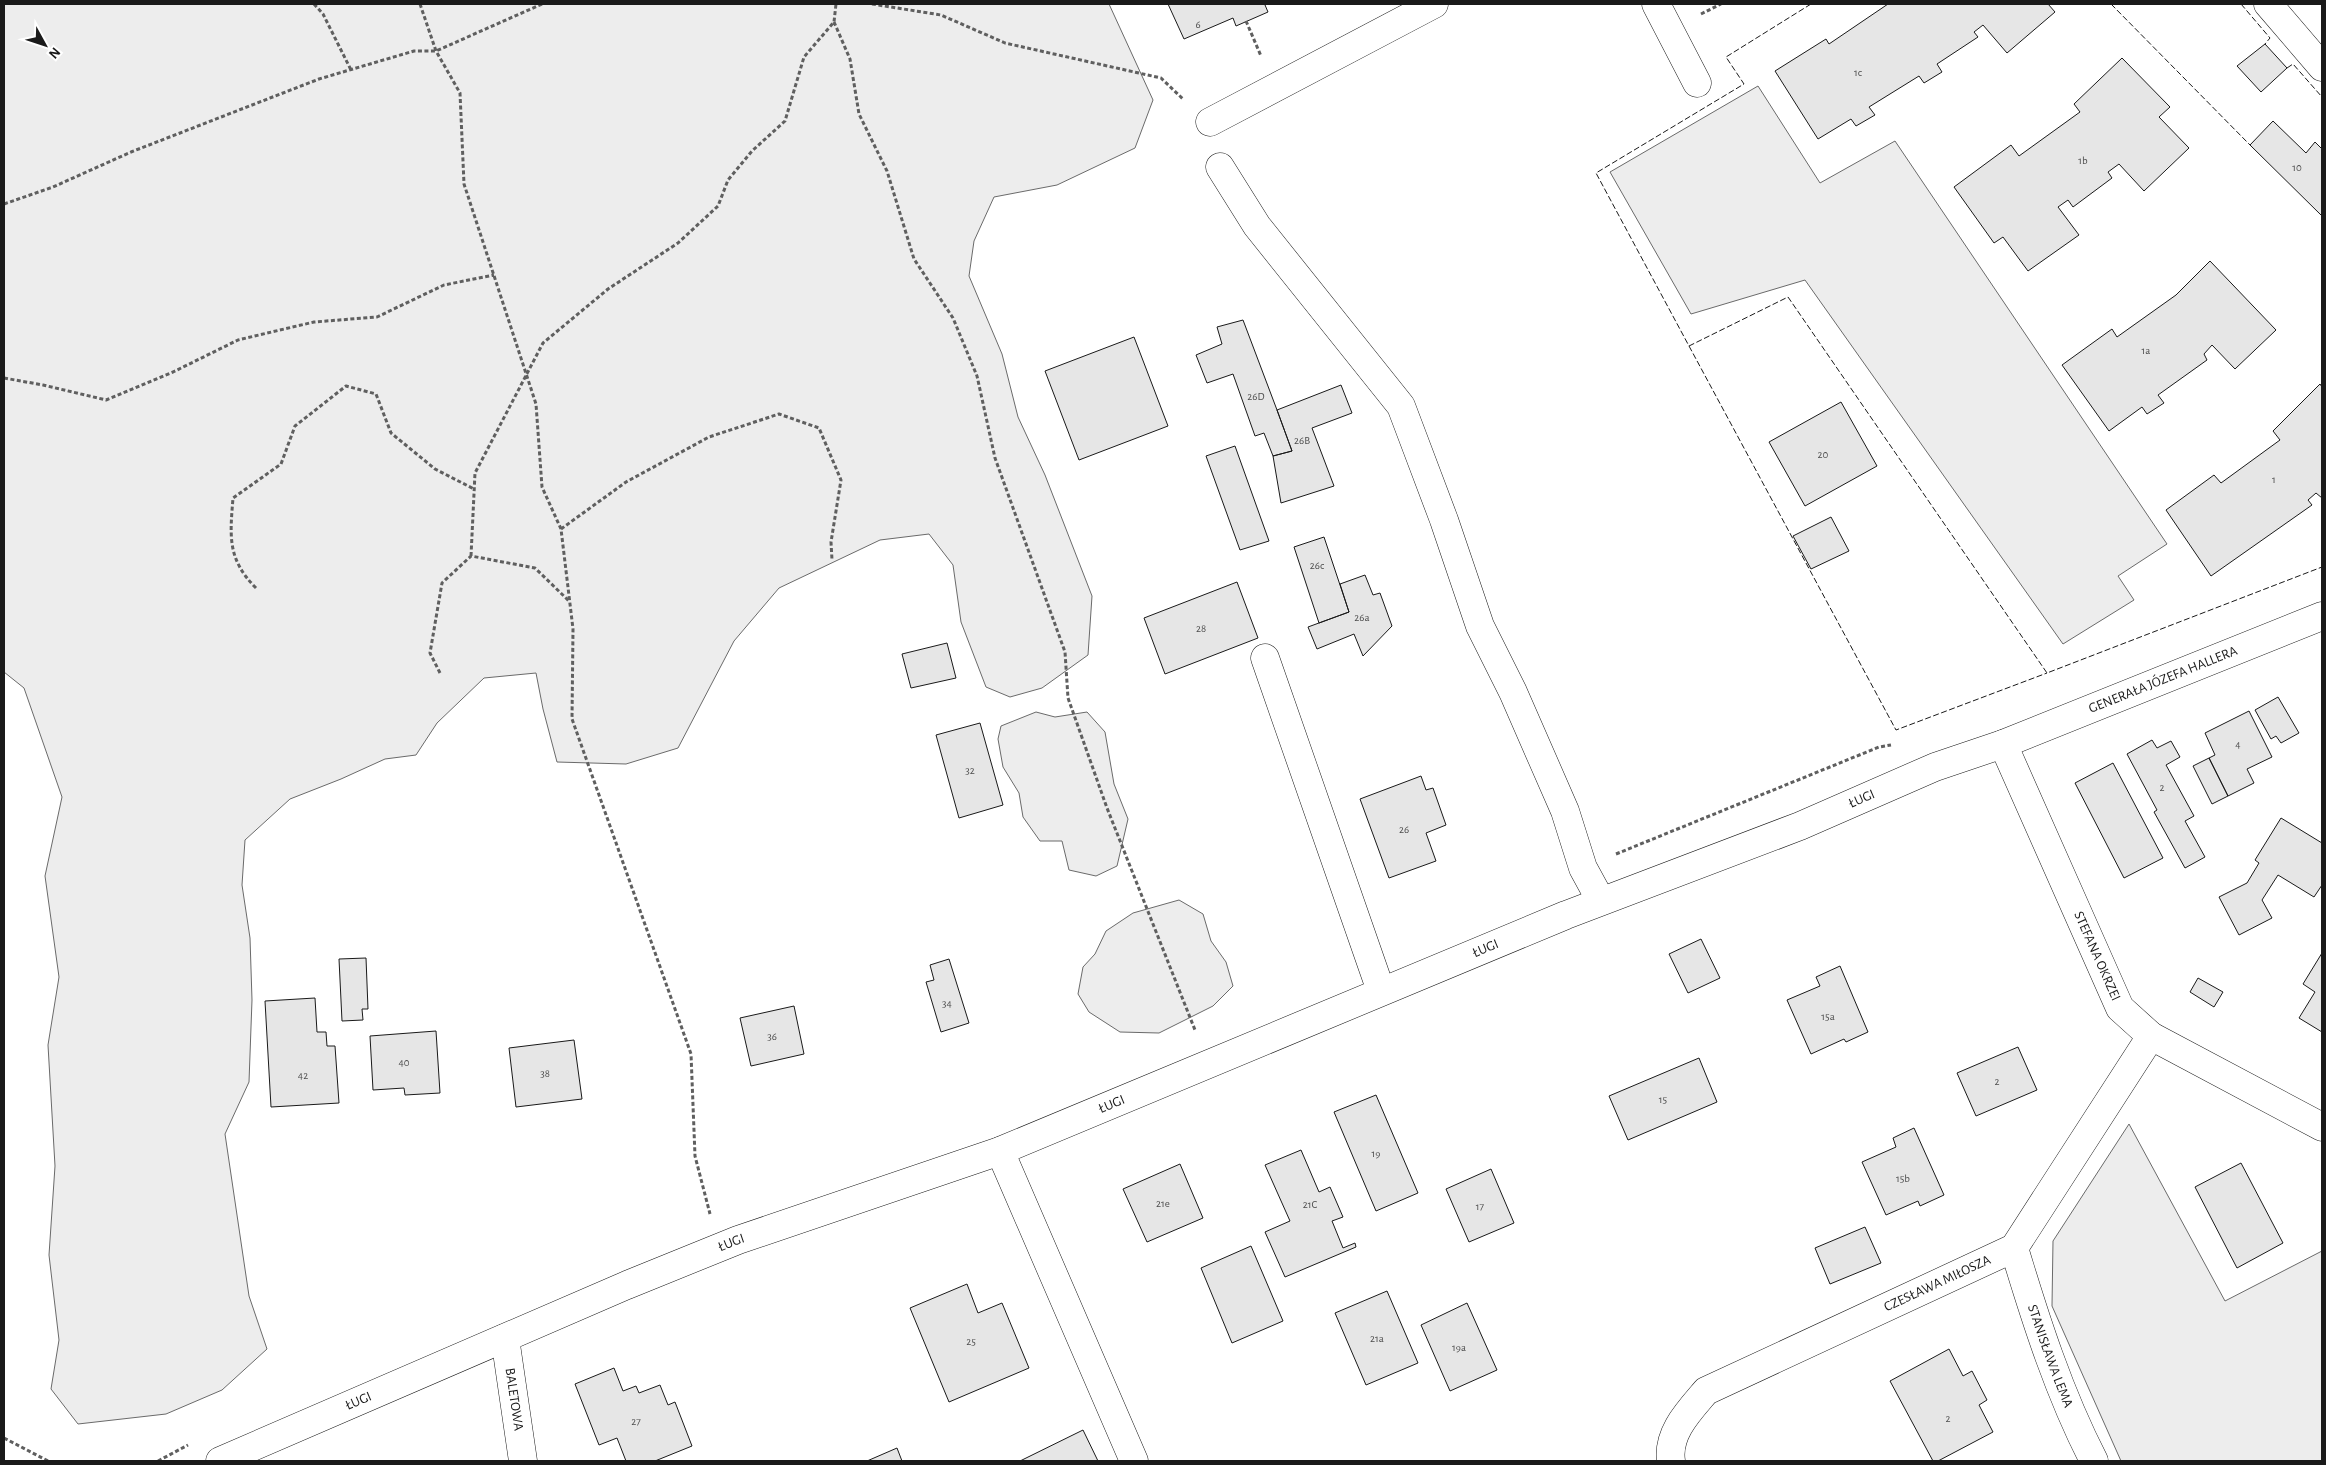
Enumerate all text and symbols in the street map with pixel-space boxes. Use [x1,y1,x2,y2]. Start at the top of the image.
house number: 6 [1195,19,1201,30]
north arrow [20,20,70,70]
text: N [46,44,63,61]
house number: 1c [1854,67,1863,78]
house number: 1b [2078,155,2088,166]
house number: 10 [2292,162,2302,173]
house number: 1a [2142,345,2150,356]
house number: 26D [1247,391,1265,402]
house number: 26B [1294,435,1310,446]
house number: 20 [1818,449,1829,460]
house number: 1 [2272,474,2276,485]
house number: 26c [1310,560,1325,571]
house number: 26a [1354,612,1370,623]
house number: 28 [1196,623,1206,634]
street label: GENERAŁA JÓZEFA HALLERA [2087,644,2239,716]
house number: 4 [2235,739,2241,750]
house number: 32 [965,765,975,776]
house number: 2 [2159,782,2165,793]
street label: ŁUGI [1847,787,1877,811]
house number: 26 [1399,824,1409,835]
street label: STEFANA OKRZEI [2071,909,2123,1003]
street label: ŁUGI [1470,937,1501,960]
house number: 34 [942,998,952,1009]
house number: 15a [1821,1011,1835,1022]
house number: 36 [767,1031,777,1042]
house number: 40 [398,1057,410,1068]
house number: 38 [540,1068,550,1079]
house number: 42 [298,1070,308,1081]
house number: 2 [1994,1076,2000,1087]
street label: ŁUGI [1097,1093,1127,1116]
house number: 15 [1659,1094,1668,1105]
house number: 19 [1372,1148,1380,1159]
house number: 15b [1896,1173,1910,1184]
house number: 21e [1156,1198,1170,1209]
house number: 21C [1303,1199,1318,1210]
house number: 17 [1476,1201,1485,1212]
street label: ŁUGI [716,1231,746,1254]
street label: CZESŁAWA MIŁOSZA [1882,1253,1993,1314]
street label: STANISŁAWA LEMA [2025,1303,2075,1410]
house number: 21a [1370,1333,1384,1344]
house number: 25 [966,1336,976,1347]
house number: 19a [1452,1342,1466,1353]
street label: BALETOWA [502,1367,526,1432]
street label: ŁUGI [343,1389,374,1413]
house number: 2 [1945,1413,1951,1424]
house number: 27 [631,1416,641,1427]

